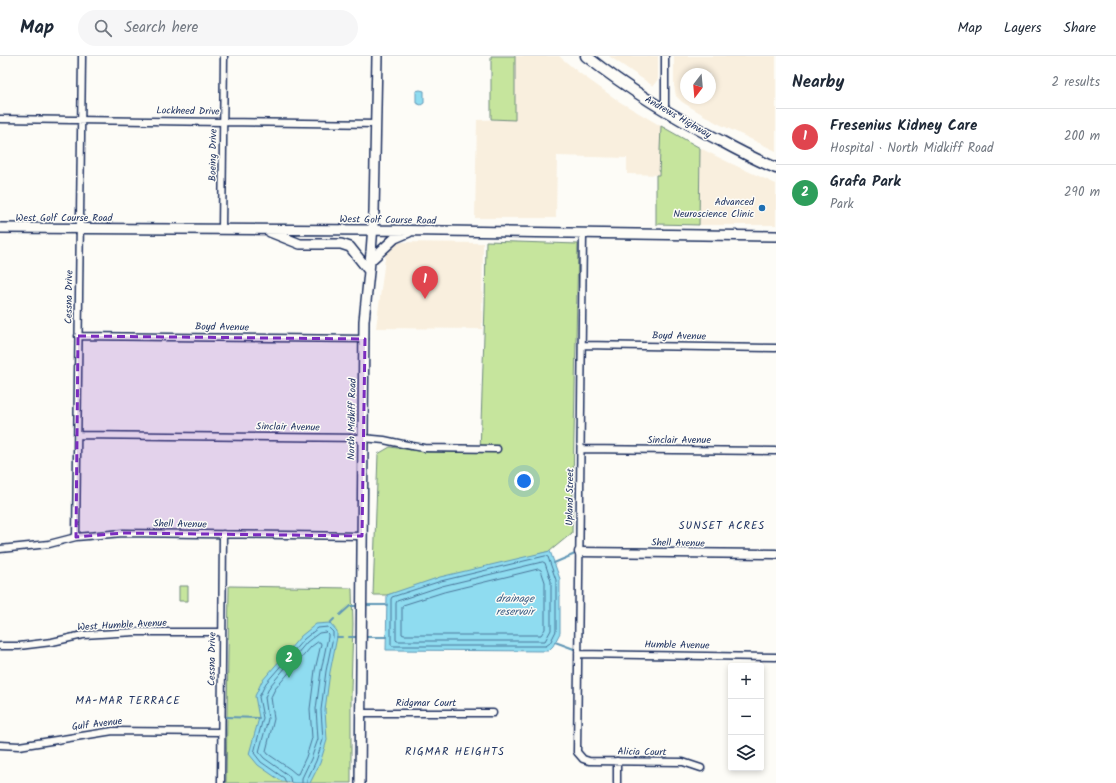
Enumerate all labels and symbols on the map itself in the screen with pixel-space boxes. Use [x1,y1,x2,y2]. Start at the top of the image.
north arrow [680,68,716,104]
street label: Andrews Highway [642,91,715,143]
street label: Lockheed Drive [156,102,220,120]
street label: Boeing Drive [205,128,221,182]
place label: Advanced Neuroscience Clinic [673,194,755,222]
marker: Advanced Neuroscience Clinic [757,203,767,213]
street label: West Golf Course Road [16,210,113,226]
street label: West Golf Course Road [339,211,438,229]
pin: 1 [412,266,438,299]
street label: Cessna Drive [61,269,77,324]
street label: Boyd Avenue [195,319,250,335]
street label: Boyd Avenue [652,328,707,344]
street label: North Midkiff Road [343,377,361,460]
street label: Sinclair Avenue [256,418,321,436]
street label: Sinclair Avenue [647,432,711,448]
street label: Upland Street [561,468,579,526]
your location [514,471,534,491]
street label: Shell Avenue [153,516,207,532]
district label: SUNSET ACRES [679,517,765,535]
street label: Shell Avenue [651,535,705,551]
water label: drainage reservoir [496,590,536,621]
street label: West Humble Avenue [77,615,168,635]
street label: Cessna Drive [204,631,220,686]
street label: Humble Avenue [644,636,710,654]
pin: 2 [276,645,302,678]
district label: MA-MAR TERRACE [75,692,181,710]
street label: Ridgmar Court [396,695,456,711]
street label: Gulf Avenue [71,713,124,735]
district label: RIGMAR HEIGHTS [405,743,505,761]
street label: Alicia Court [617,744,667,760]

